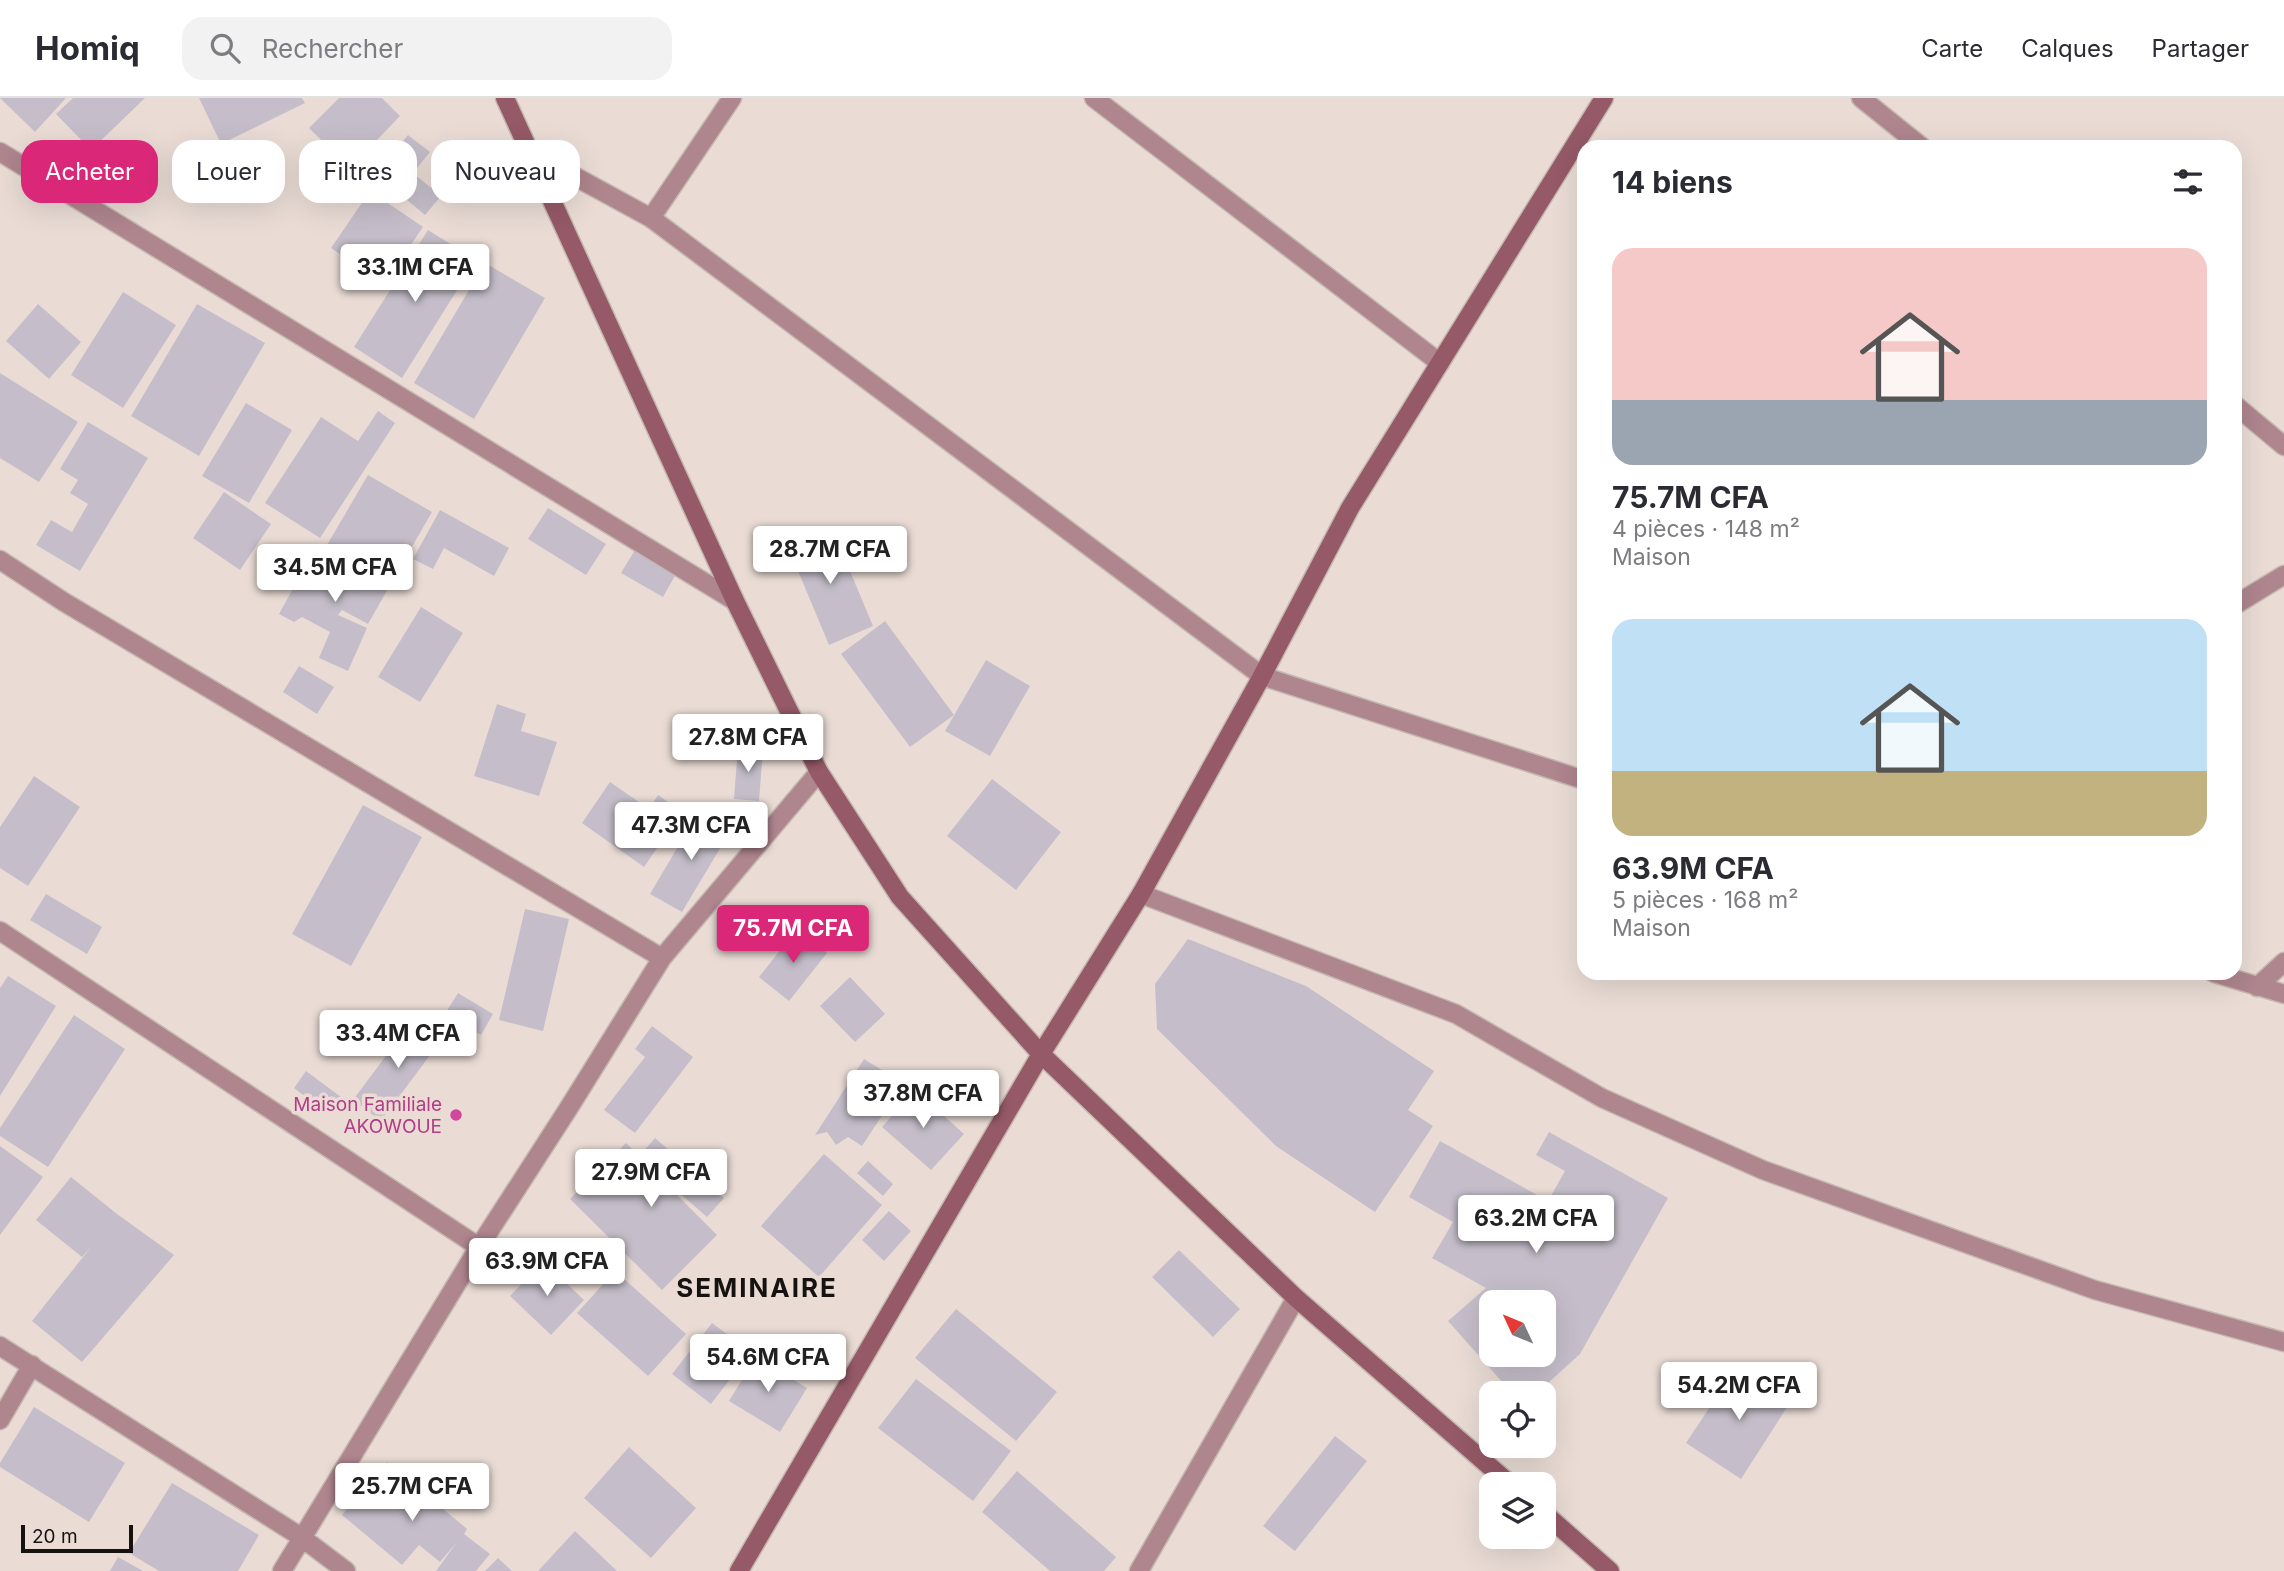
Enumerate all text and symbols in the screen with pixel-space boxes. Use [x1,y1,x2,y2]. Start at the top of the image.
search box [182,17,672,80]
text: Homiq [35,28,140,68]
icon: search [206,29,244,67]
text: Rechercher [262,33,403,64]
text: Carte [1921,34,1983,63]
text: Calques [2021,34,2114,63]
text: Partager [2152,34,2249,63]
chip: Acheter [21,140,158,203]
chip: Louer [172,140,285,203]
chip: Filtres [299,140,417,203]
chip: Nouveau [431,140,580,203]
icon: filters [2169,163,2207,201]
text: 14 biens [1612,164,1733,200]
pin: 33.1M CFA [335,244,495,304]
text: 33.1M CFA [356,253,474,281]
icon: home [1847,294,1973,420]
text: 75.7M CFA [1612,479,1769,515]
text: 4 pièces · 148 m² [1612,515,1800,543]
pin: 28.7M CFA [750,526,910,586]
text: 28.7M CFA [769,535,891,563]
text: Maison [1612,543,1691,571]
pin: 34.5M CFA [255,545,415,604]
text: 34.5M CFA [273,553,397,581]
icon: home [1847,665,1973,791]
pin: 27.8M CFA [668,714,828,774]
text: 27.8M CFA [688,723,808,751]
pin: 47.3M CFA [611,802,771,862]
text: 47.3M CFA [631,811,751,839]
text: 63.9M CFA [1612,850,1774,886]
text: 5 pièces · 168 m² [1612,886,1798,914]
pin: 75.7M CFA [713,906,873,965]
text: 75.7M CFA [733,914,853,942]
text: Maison [1612,914,1691,942]
pin: 33.4M CFA [318,1010,478,1070]
text: 33.4M CFA [336,1019,460,1047]
pin: 37.8M CFA [843,1070,1003,1130]
text: 37.8M CFA [863,1079,983,1107]
place label: Maison Familiale AKOWOUE [293,1093,442,1138]
marker: Maison Familiale AKOWOUE [448,1107,464,1123]
pin: 27.9M CFA [571,1150,731,1209]
text: 27.9M CFA [591,1158,711,1186]
pin: 63.2M CFA [1456,1196,1616,1255]
text: 63.2M CFA [1474,1204,1598,1232]
pin: 63.9M CFA [467,1238,627,1298]
text: 63.9M CFA [485,1247,609,1275]
district label: SEMINAIRE [676,1272,838,1303]
north arrow [1479,1290,1556,1367]
map controls [1479,1290,1556,1549]
pin: 54.6M CFA [688,1334,848,1394]
text: 54.6M CFA [706,1343,830,1371]
pin: 54.2M CFA [1659,1362,1819,1422]
text: 54.2M CFA [1677,1371,1801,1399]
button: locate [1479,1381,1556,1458]
pin: 25.7M CFA [332,1464,492,1523]
text: 25.7M CFA [351,1472,473,1500]
button: layers [1479,1472,1556,1549]
scale bar [21,1522,133,1554]
text: 20 m [32,1525,78,1548]

